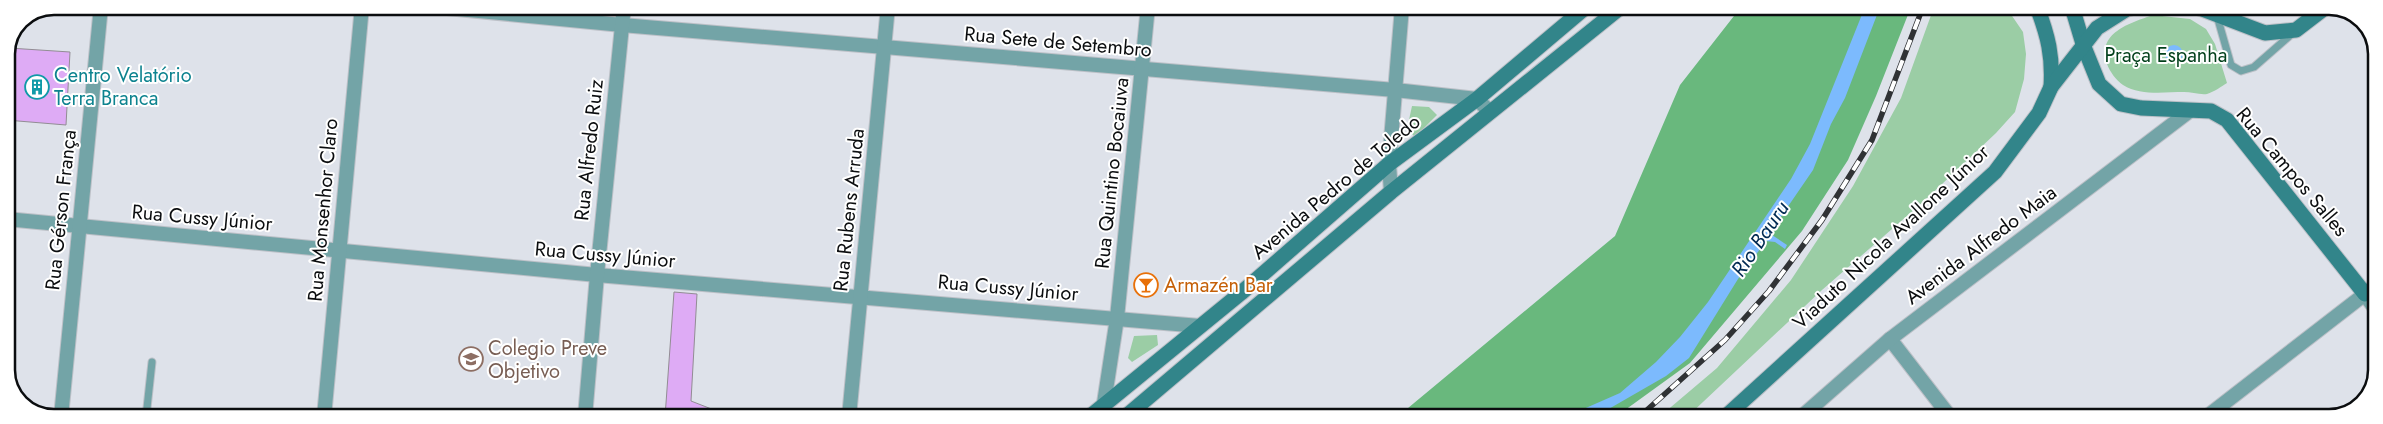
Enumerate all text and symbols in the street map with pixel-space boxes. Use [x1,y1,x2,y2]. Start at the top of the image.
street label: Rua Sete de Setembro [963,19,1153,65]
park label: Praça Espanha [2105,41,2227,70]
place label: Centro Velatório Terra Branca [54,61,192,113]
building icon: Centro Velatório Terra Branca [24,74,50,100]
street label: Rua Quintino Bocaiuva [1088,76,1136,270]
street label: Rua Alfredo Ruiz [567,78,611,222]
street label: Rua Campos Salles [2229,101,2355,243]
street label: Avenida Pedro de Toledo [1245,108,1427,266]
street label: Rua Monsenhor Claro [301,117,345,303]
street label: Rua Rubens Arruda [826,127,872,293]
street label: Rua Gérson França [38,128,84,292]
street label: Viaduto Nicola Avallone Júnior [1786,138,1996,336]
street label: Avenida Alfredo Maia [1899,178,2063,312]
water label: Rio Bauru [1724,195,1797,283]
street label: Rua Cussy Júnior [130,197,274,239]
street label: Rua Cussy Júnior [533,234,677,276]
street label: Rua Cussy Júnior [936,267,1080,309]
place label: Armazén Bar [1164,271,1273,300]
bar icon: Armazén Bar [1133,272,1159,298]
place label: Colegio Preve Objetivo [488,334,607,386]
school or university icon: Colegio Preve Objetivo [458,346,484,372]

